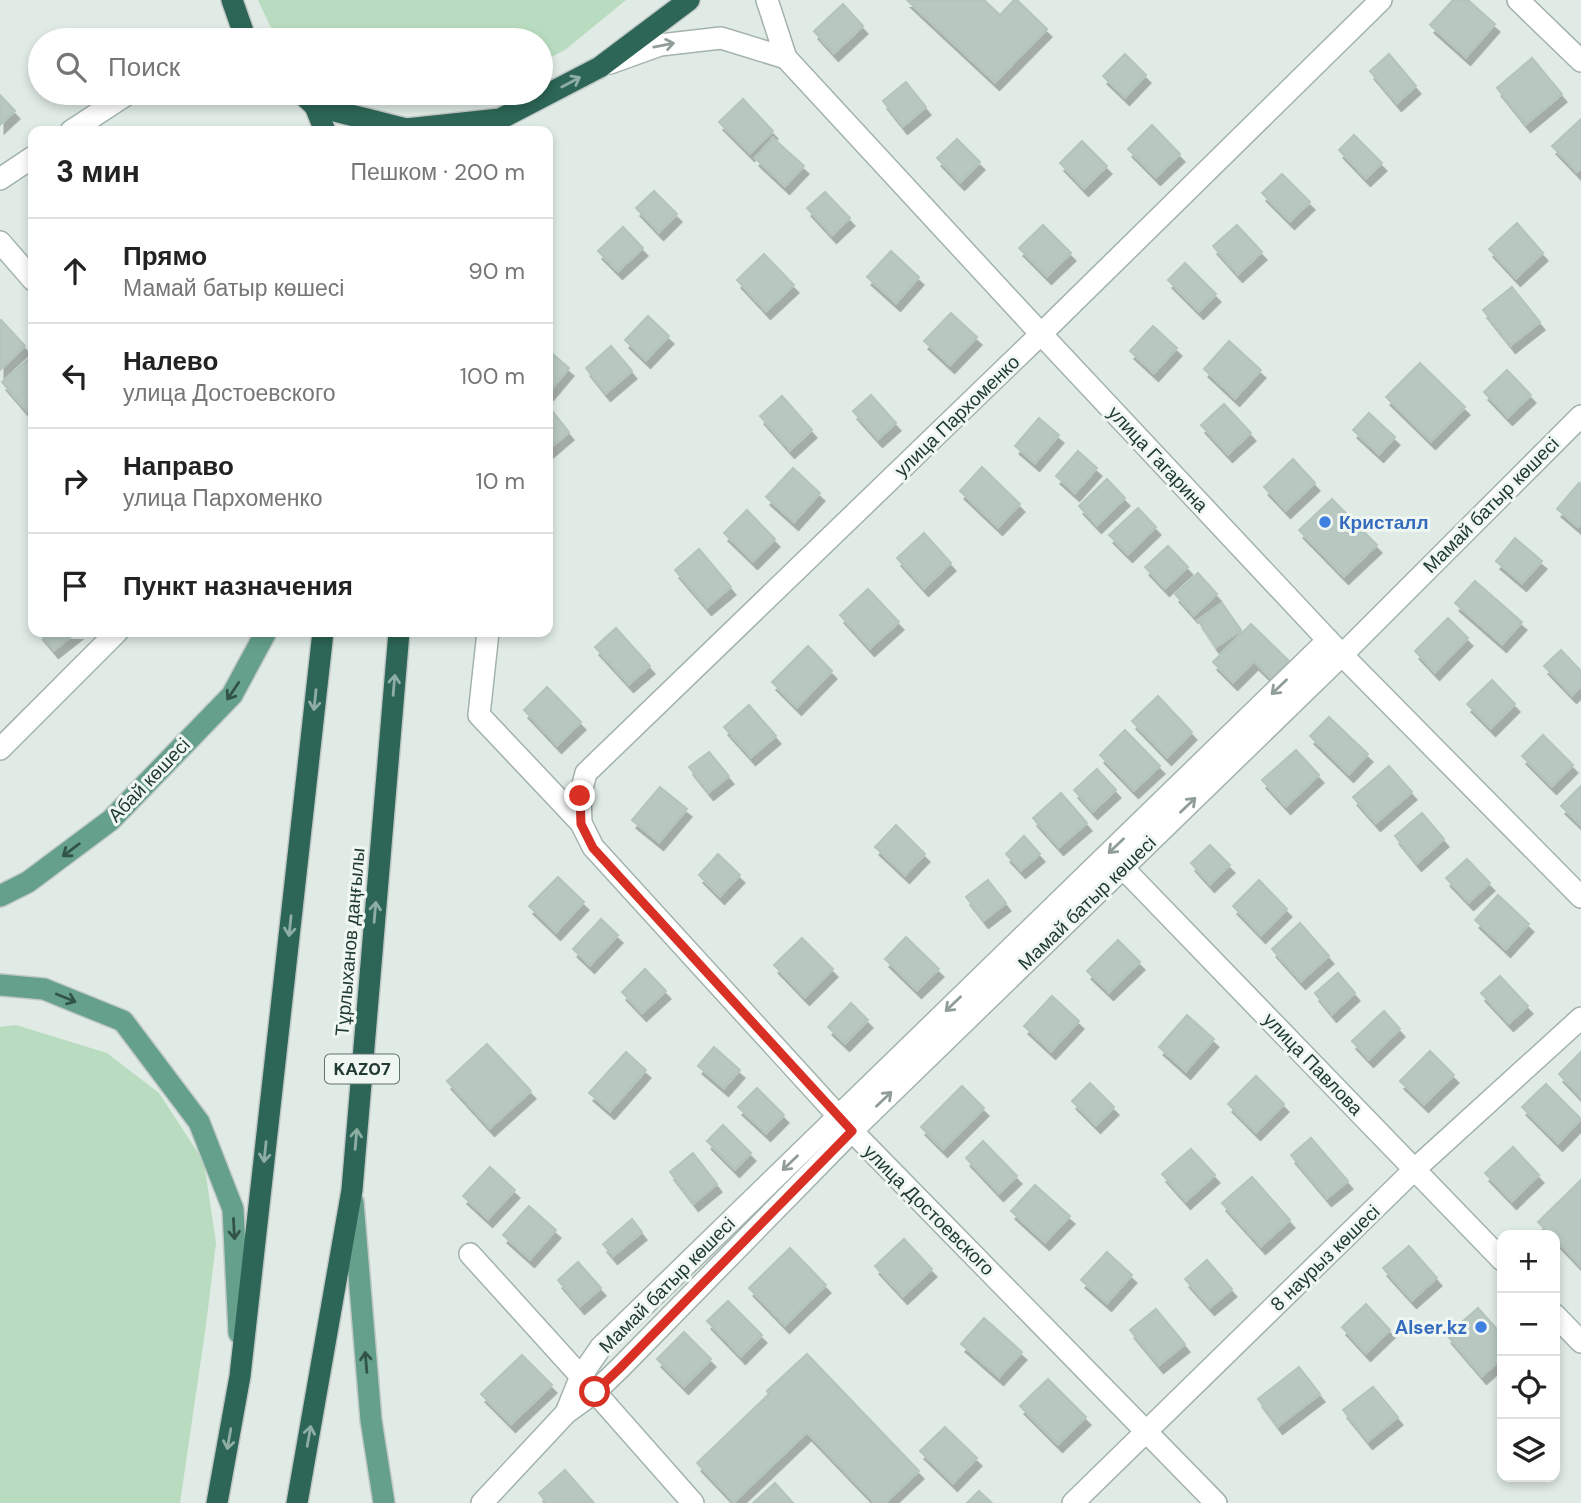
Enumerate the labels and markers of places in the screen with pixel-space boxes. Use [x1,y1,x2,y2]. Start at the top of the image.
place label: Кристалл [1339,510,1428,535]
marker: Кристалл [1317,514,1333,530]
place label: Alser.kz [1395,1315,1467,1340]
marker: Alser.kz [1473,1319,1489,1335]

